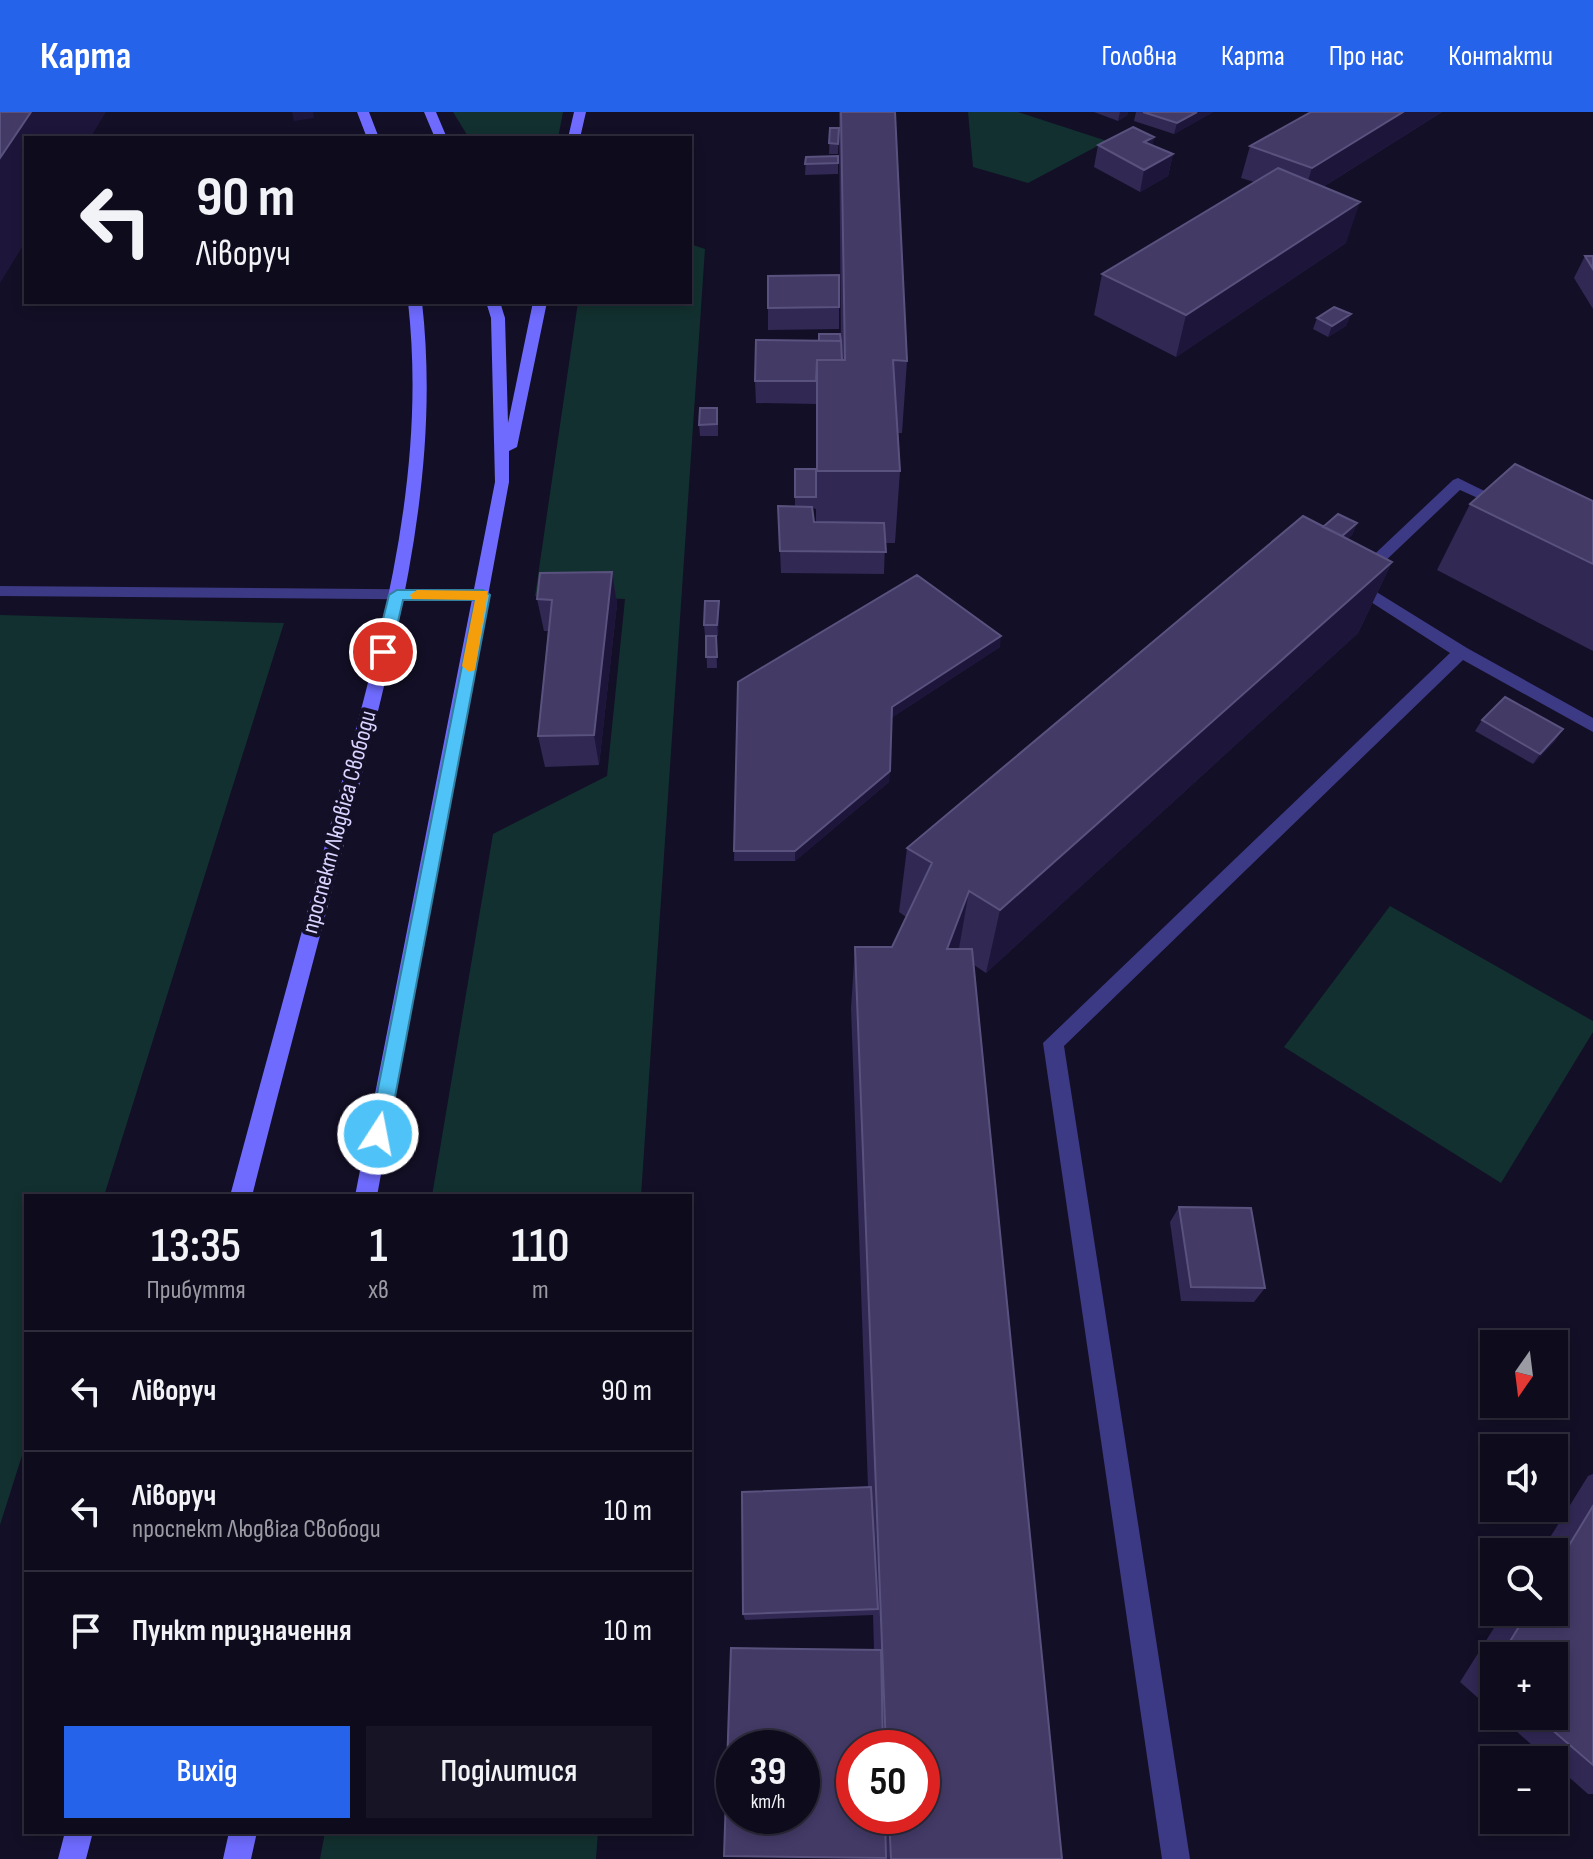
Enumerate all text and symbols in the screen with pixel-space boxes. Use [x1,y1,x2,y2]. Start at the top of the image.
text: Карта [40,34,131,79]
text: Головна [1101,40,1177,73]
text: Карта [1221,40,1285,73]
text: Про нас [1329,40,1404,73]
text: Контакти [1448,40,1553,73]
text: 90 m [196,165,295,232]
icon: left [64,168,168,272]
text: Ліворуч [196,233,291,276]
pin [349,618,417,686]
icon: arrive [361,630,405,674]
street label: проспект Людвіга Свободи [295,707,383,937]
position arrow [336,1092,420,1176]
text: 13:35 [151,1218,241,1275]
text: 1 [369,1218,387,1275]
text: 110 [511,1218,569,1275]
text: Прибуття [147,1275,246,1306]
text: хв [368,1275,389,1306]
text: m [532,1275,549,1306]
north arrow [1480,1330,1568,1418]
map controls [1480,1330,1568,1834]
icon: left [64,1369,108,1413]
text: Ліворуч [132,1373,216,1409]
text: 90 m [601,1373,652,1409]
button: sound [1480,1434,1568,1522]
text: Ліворуч [132,1478,216,1514]
icon: left [64,1489,108,1533]
text: 10 m [604,1493,652,1529]
text: проспект Людвіга Свободи [132,1514,381,1545]
button: search [1480,1538,1568,1626]
icon: arrive [64,1609,108,1653]
text: Пункт призначення [132,1613,352,1649]
text: 10 m [604,1613,652,1649]
button: + [1480,1642,1568,1730]
button: Вихід [64,1726,350,1818]
button: Поділитися [366,1726,652,1818]
speed limit sign: 50 [836,1730,940,1834]
button: − [1480,1746,1568,1834]
text: 39 [750,1748,786,1796]
text: km/h [751,1790,785,1814]

